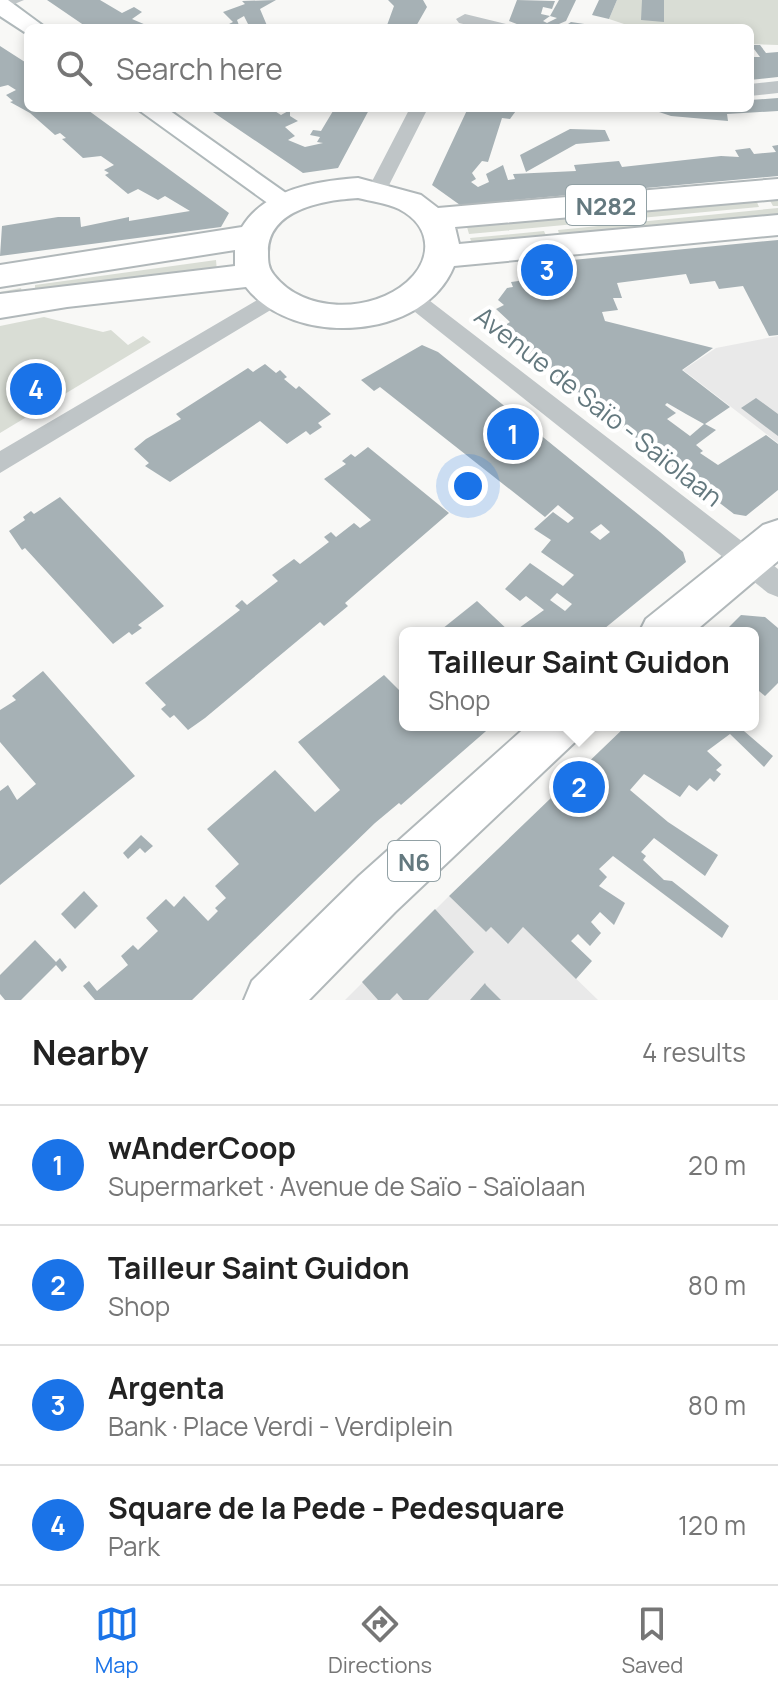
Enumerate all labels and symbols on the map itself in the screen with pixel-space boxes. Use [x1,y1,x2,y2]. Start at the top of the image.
road number: N282 [566,185,646,225]
pin: 3 [521,240,573,300]
street label: Avenue de Saïo - Saïolaan [468,298,730,514]
pin: 4 [10,359,62,419]
pin: 1 [487,404,539,464]
your location [448,466,488,506]
pin: 2 [553,757,605,817]
road number: N6 [388,841,440,881]

